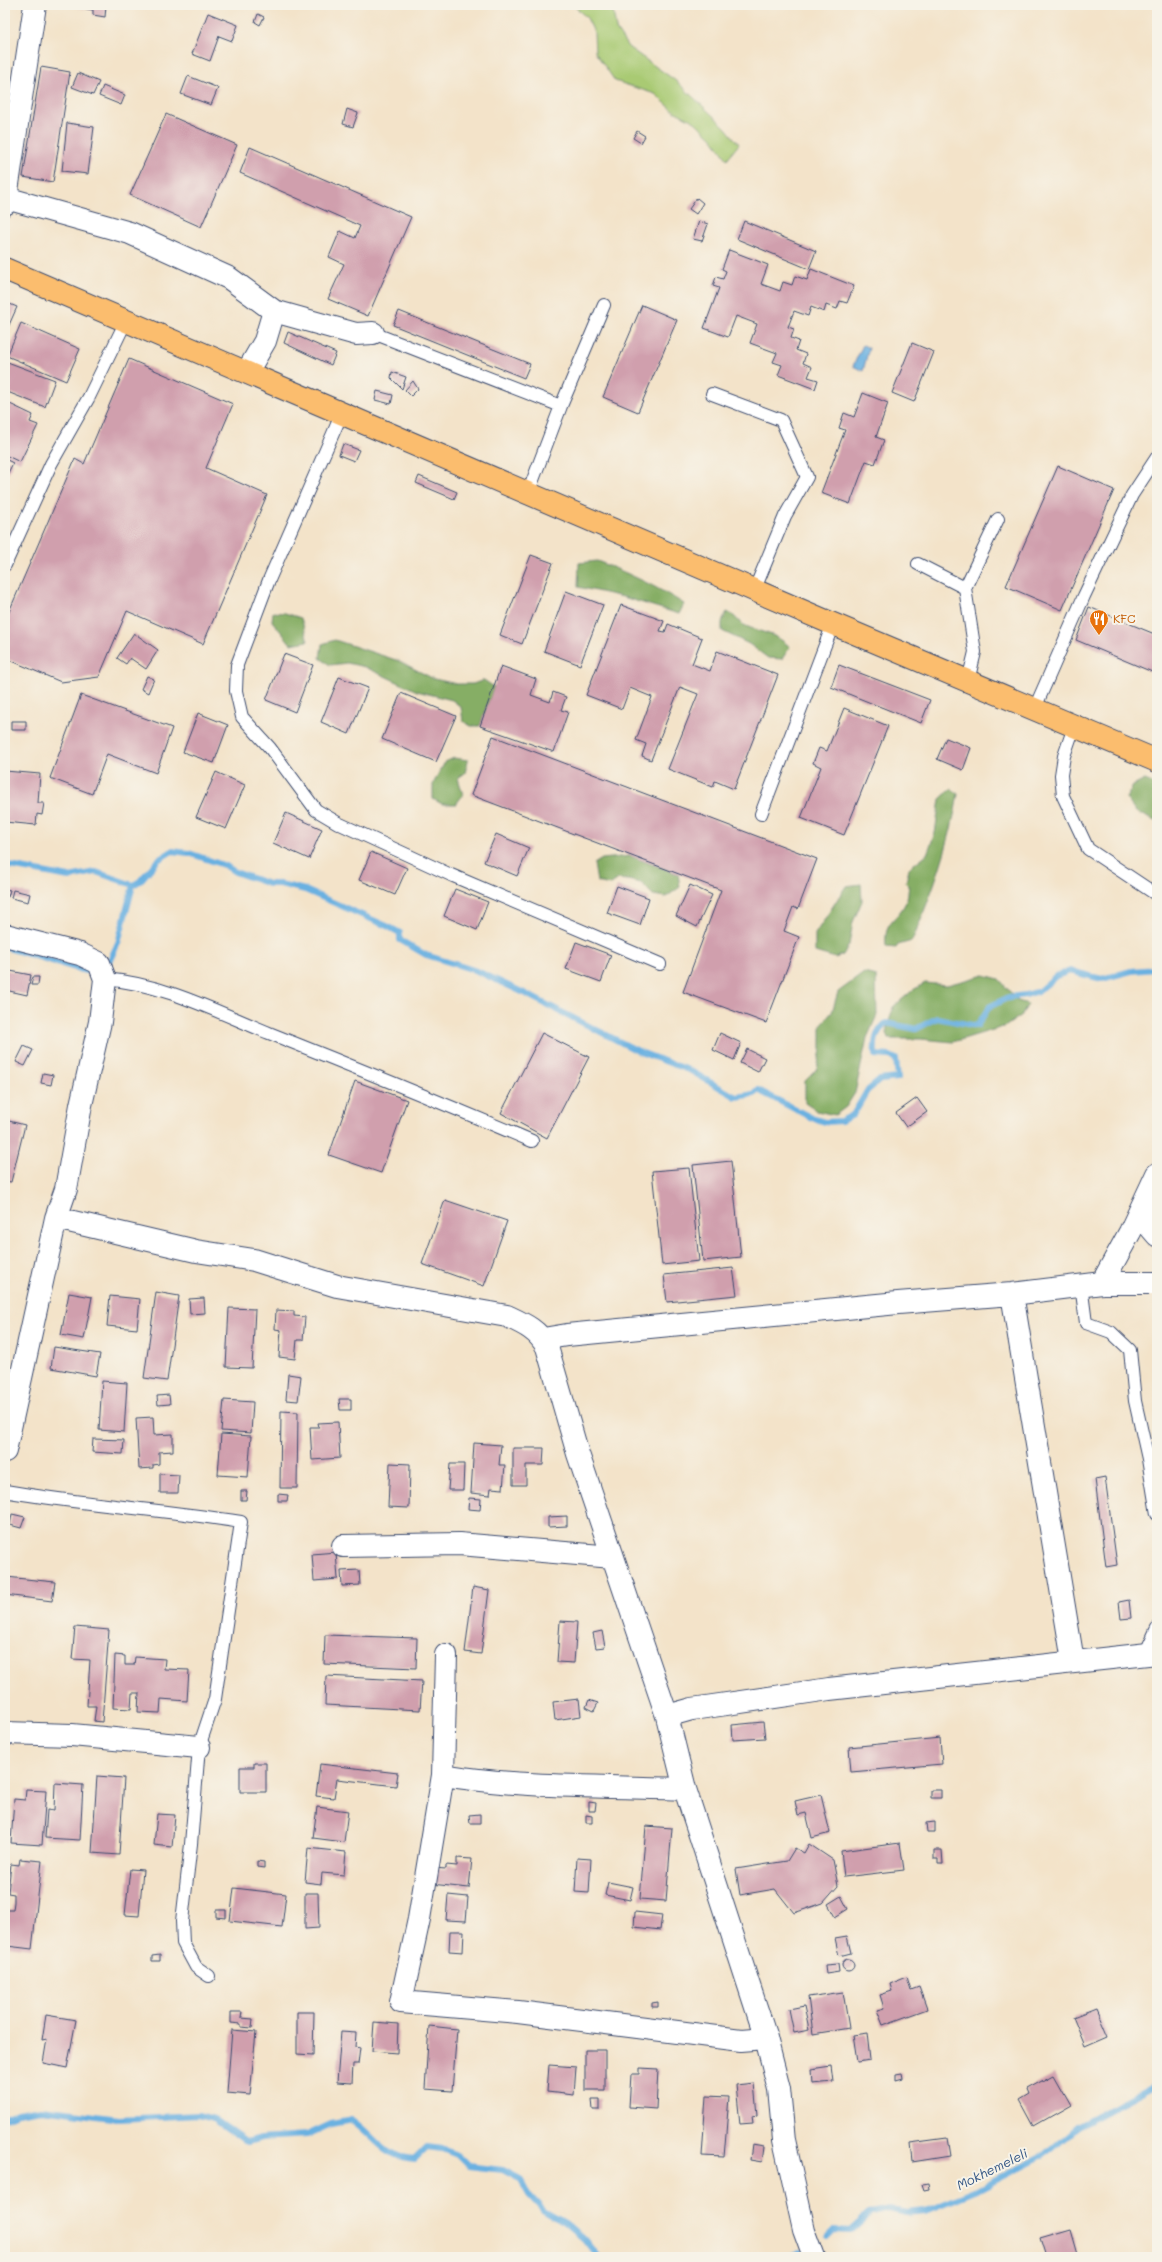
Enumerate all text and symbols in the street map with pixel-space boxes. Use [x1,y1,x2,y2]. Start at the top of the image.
restaurant icon: KFC [1088,608,1110,636]
place label: KFC [1113,610,1136,626]
water label: Mokhemeleli [953,2144,1030,2193]

